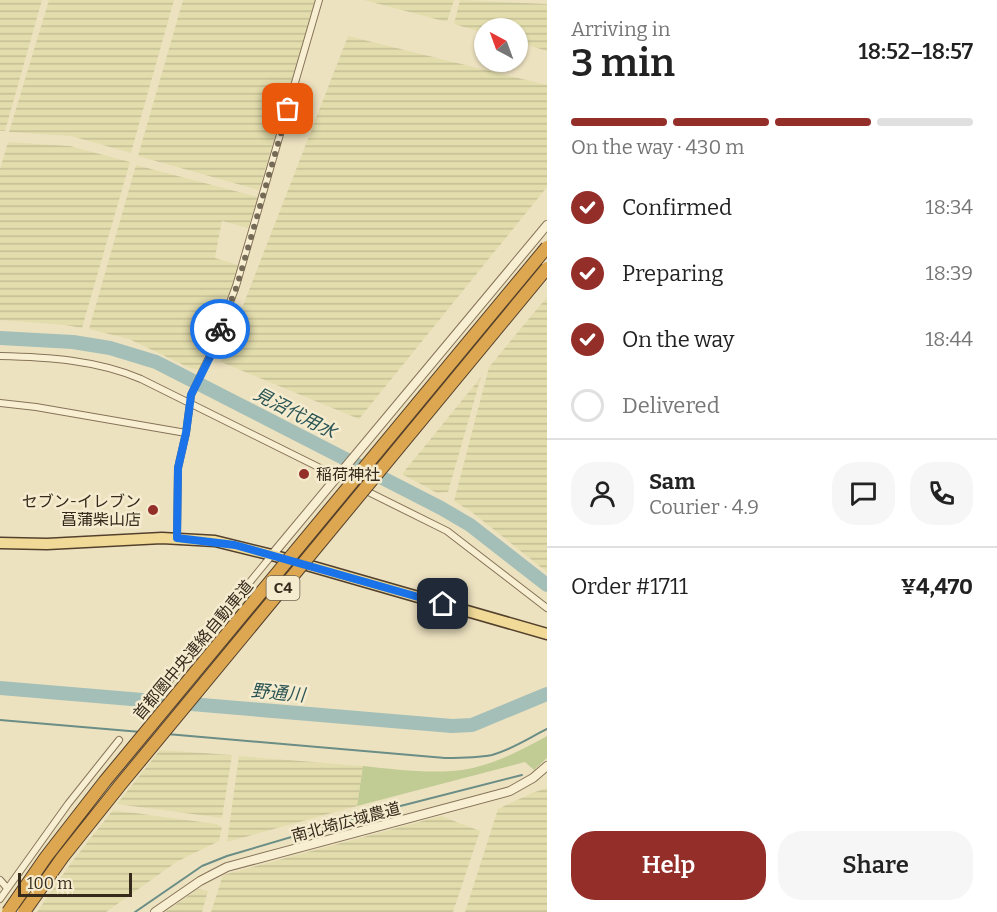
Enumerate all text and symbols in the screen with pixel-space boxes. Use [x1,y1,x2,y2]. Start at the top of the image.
text: Arriving in [571,17,670,41]
north arrow [474,18,528,72]
map controls [474,18,528,72]
text: 18:52–18:57 [859,38,973,65]
text: 3 min [571,40,675,86]
pin [262,83,313,134]
icon: bag [271,92,304,125]
text: On the way · 430 m [571,135,744,159]
icon: check [571,191,604,224]
text: Confirmed [622,194,732,221]
text: 18:34 [926,195,973,219]
icon: check [571,257,604,290]
text: Preparing [622,260,724,287]
text: 18:39 [926,261,973,285]
courier [190,299,250,359]
icon: bike [204,313,237,346]
icon: check [571,323,604,356]
text: On the way [622,326,734,353]
text: 18:44 [925,327,973,351]
water label: 見沼代用水 [250,383,342,444]
text: Delivered [622,392,720,419]
button: person [571,462,634,525]
button: chat [832,462,895,525]
button: phone [910,462,973,525]
place label: 稲荷神社 [316,465,380,484]
marker: 稲荷神社 [297,467,311,481]
text: Sam [649,468,695,495]
place label: セブン-イレブン 菖蒲柴山店 [22,492,141,529]
text: Courier · 4.9 [649,495,759,519]
marker: セブン-イレブン 菖蒲柴山店 [146,503,160,517]
text: Order #1711 [571,573,688,600]
text: ¥4,470 [901,573,973,600]
street label: 首都圏中央連絡自動車道 [129,576,257,724]
road number: C4 [266,576,300,600]
pin [417,578,468,629]
icon: home [426,587,459,620]
water label: 野通川 [250,680,308,706]
street label: 南北埼広域農道 [289,798,403,846]
button: Help [571,831,766,900]
button: Share [778,831,973,900]
scale bar [18,870,132,898]
text: 100 m [27,874,72,893]

